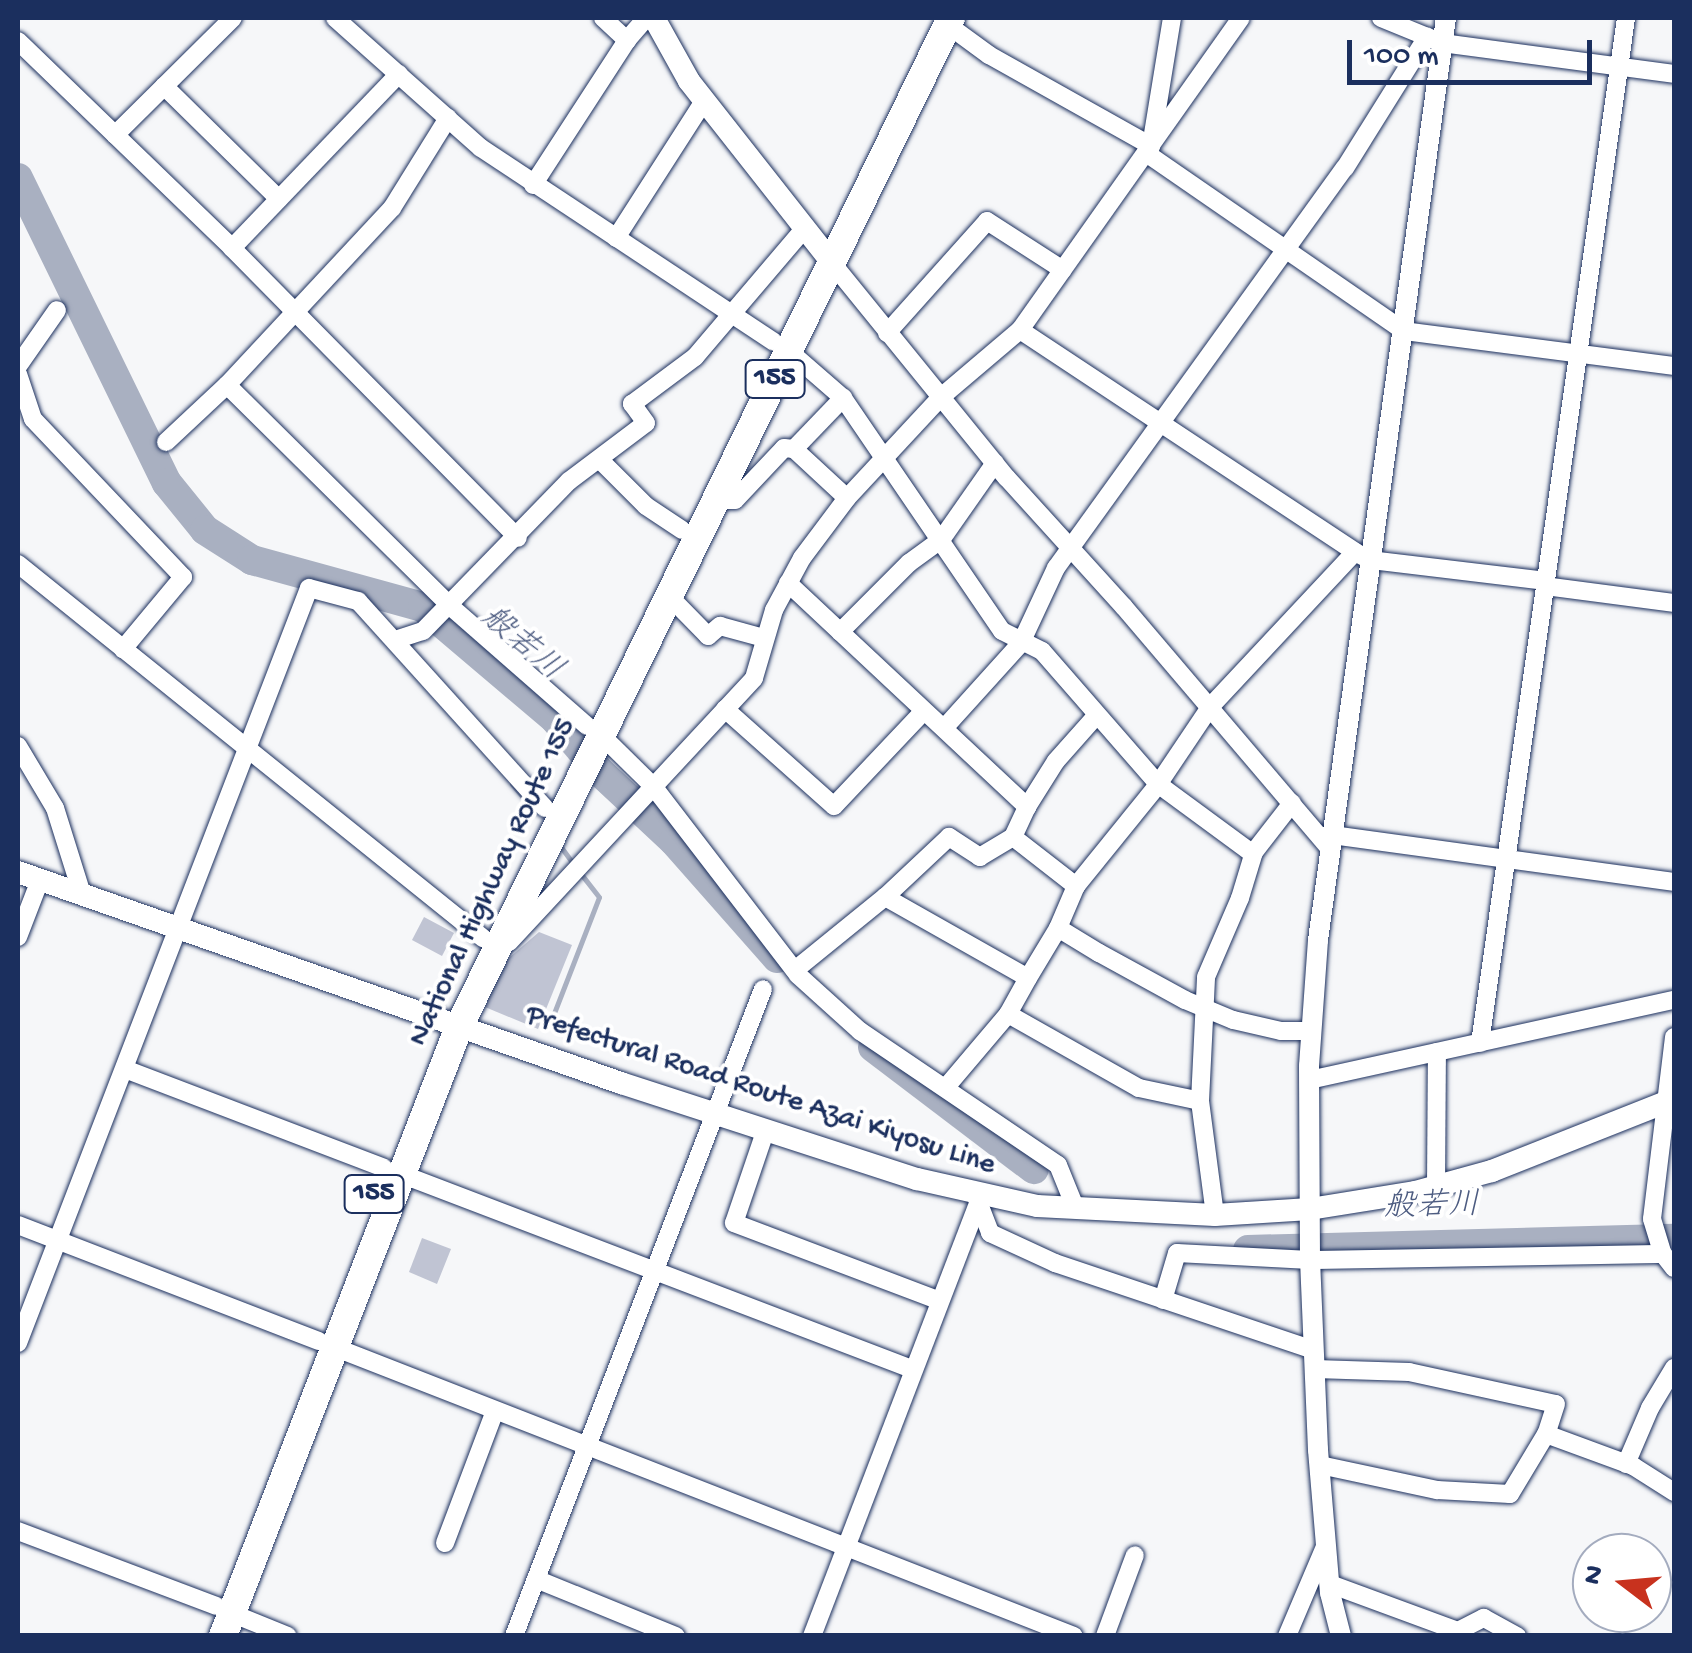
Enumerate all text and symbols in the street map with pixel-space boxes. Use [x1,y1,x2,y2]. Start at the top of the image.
scale bar [1352,20,1597,82]
text: 100 m [1364,40,1439,75]
road number: 155 [742,356,808,402]
water label: 般若川 [472,599,570,691]
street label: National Highway Route 155 [402,713,586,1053]
street label: Prefectural Road Route Azai Kiyosu Line [521,999,999,1185]
road number: 155 [342,1171,406,1217]
water label: 般若川 [1384,1188,1480,1228]
north arrow [1572,1533,1672,1633]
text: N [1576,1562,1613,1588]

